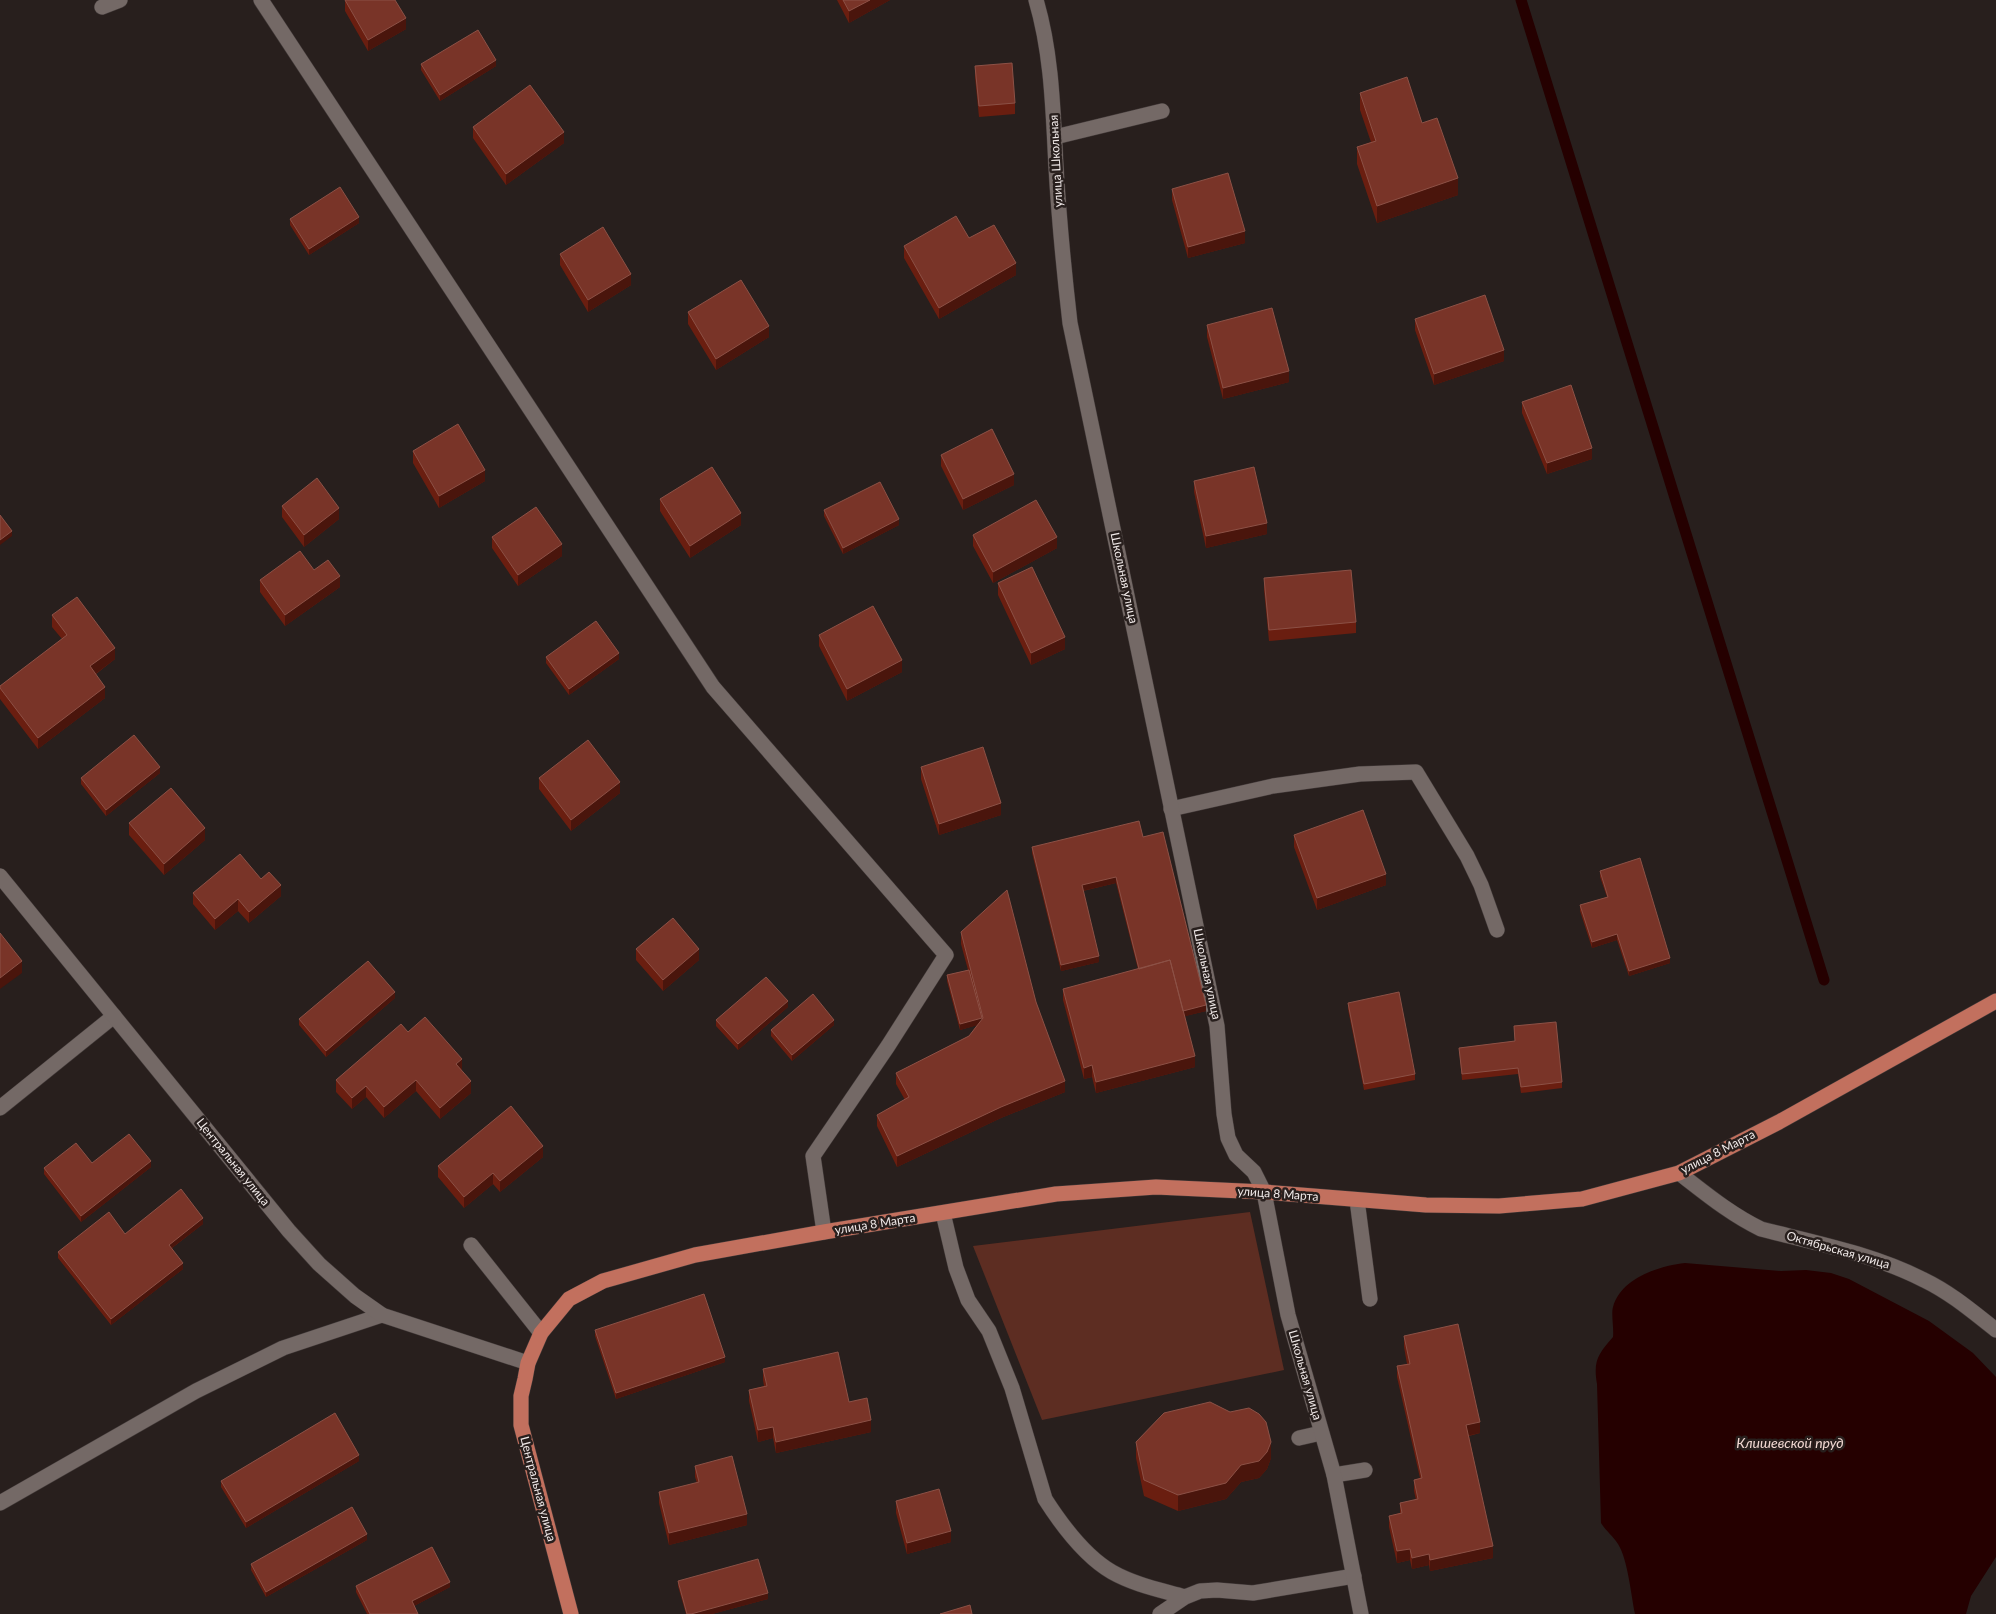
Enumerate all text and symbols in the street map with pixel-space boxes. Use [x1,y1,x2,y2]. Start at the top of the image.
street label: улица Школьная [1046,114,1065,208]
street label: Школьная улица [1108,531,1141,625]
street label: Школьная улица [1191,927,1224,1021]
street label: Центральная улица [194,1115,273,1208]
street label: улица 8 Марта [1678,1126,1757,1177]
street label: улица 8 Марта [1237,1183,1319,1204]
street label: улица 8 Марта [834,1210,916,1237]
street label: Октябрьская улица [1785,1228,1891,1271]
street label: Школьная улица [1285,1328,1325,1422]
water label: Клишевской пруд [1736,1434,1844,1451]
street label: Центральная улица [517,1435,560,1543]

